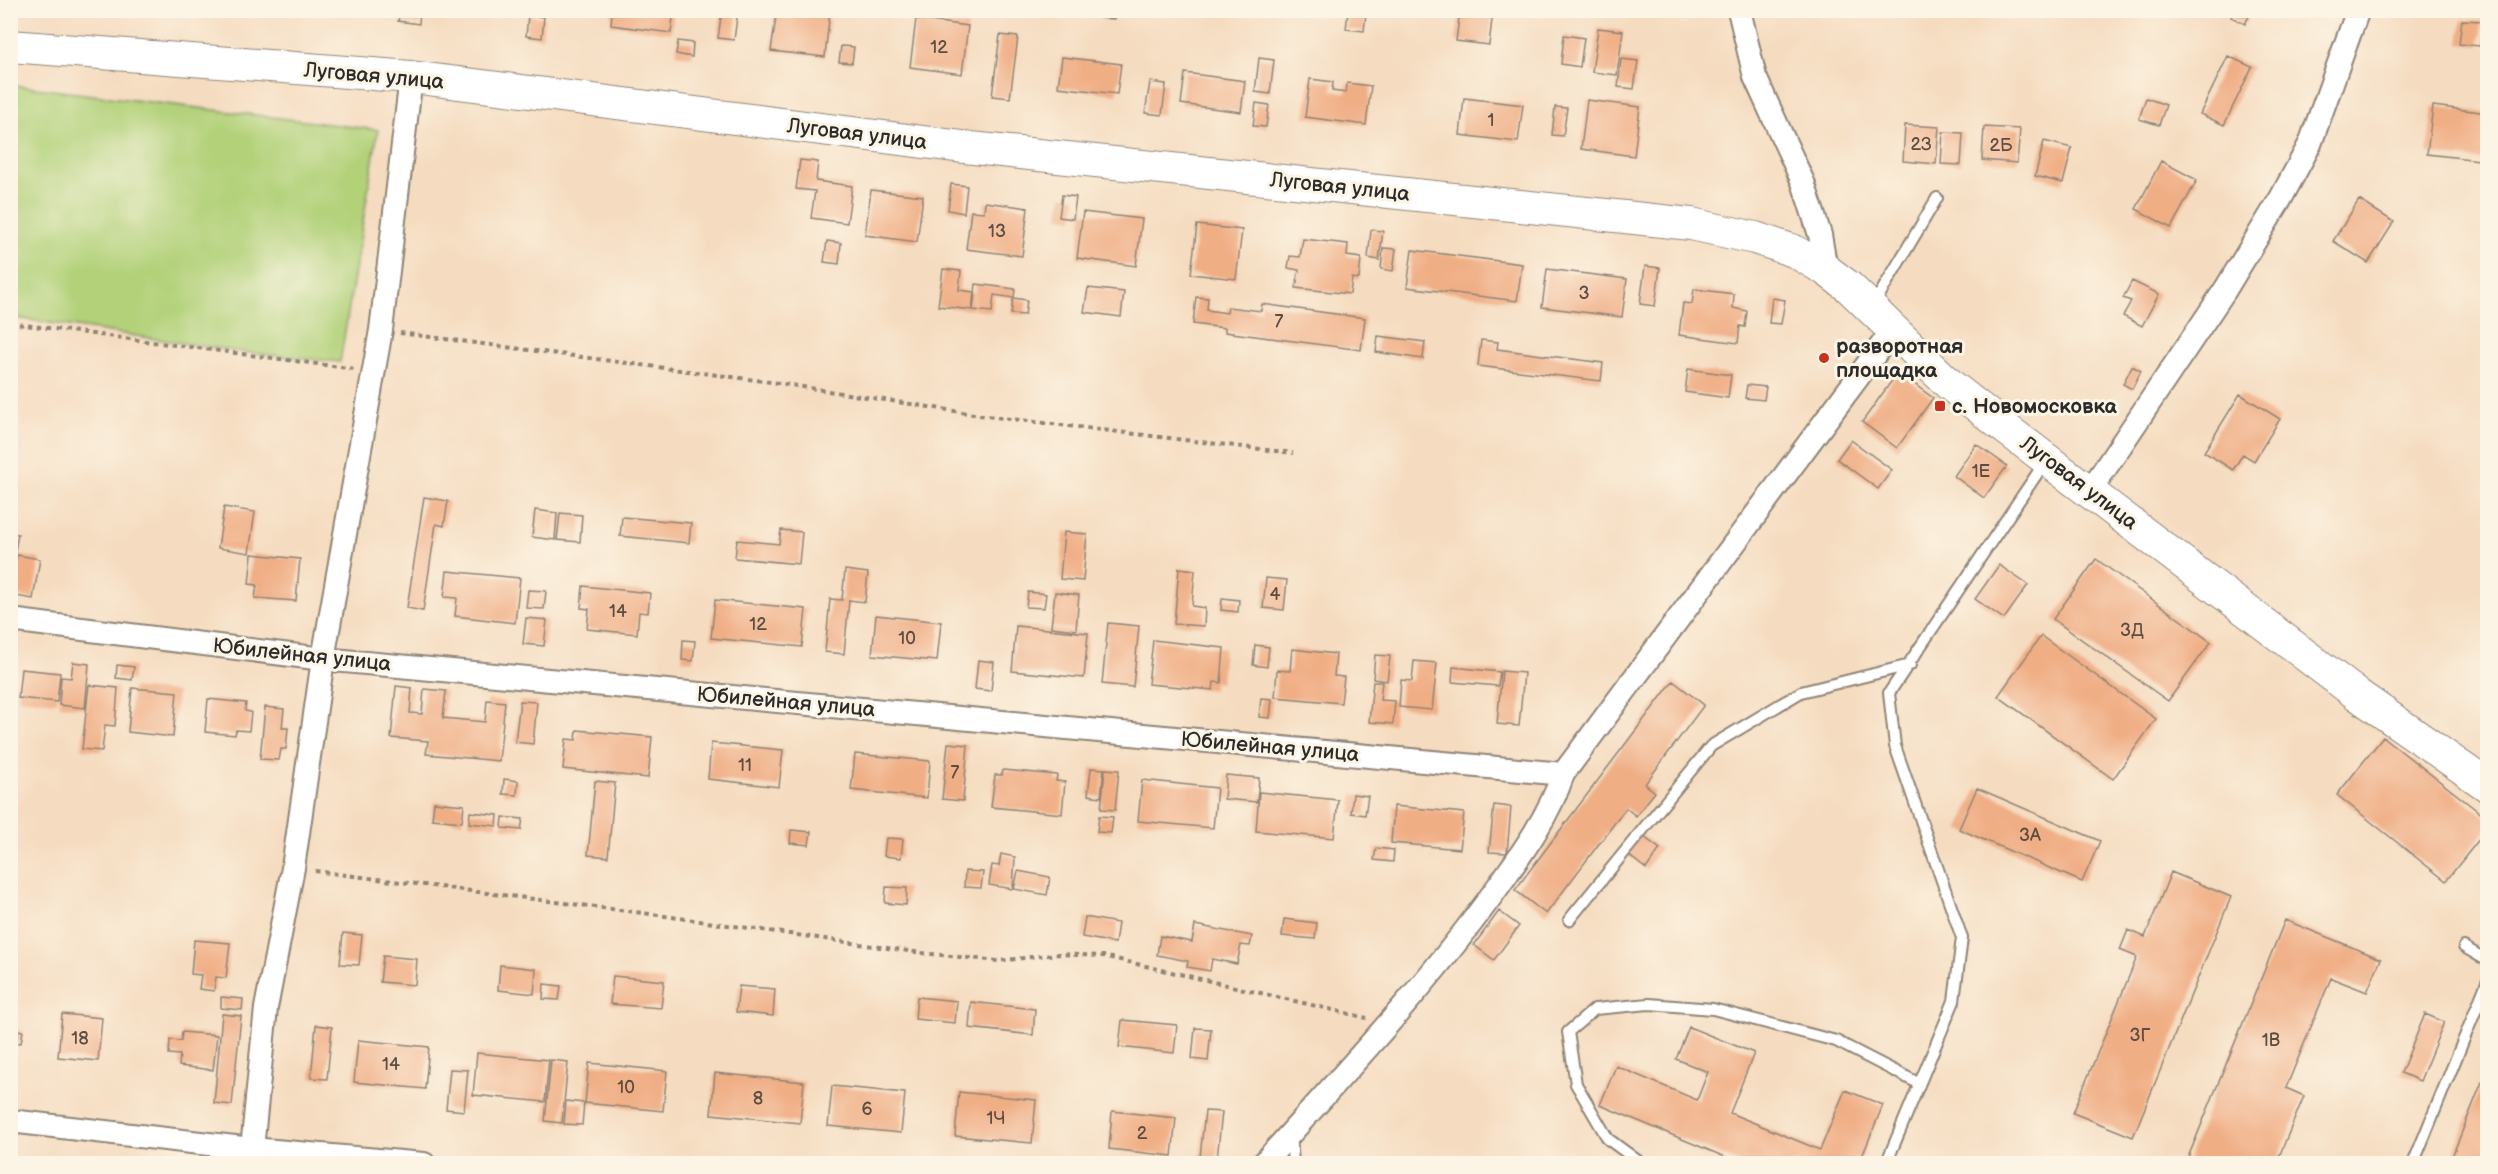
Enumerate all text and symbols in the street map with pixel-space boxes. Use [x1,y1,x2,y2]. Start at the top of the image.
house number: 12 [930,37,948,58]
street label: Луговая улица [302,57,446,95]
house number: 1 [1488,110,1494,131]
street label: Луговая улица [785,113,929,155]
house number: 2З [1910,134,1932,155]
house number: 2Б [1989,135,2013,156]
street label: Луговая улица [1268,167,1412,207]
house number: 13 [988,221,1006,242]
house number: 3 [1578,283,1590,304]
house number: 7 [1275,311,1284,332]
place label: разворотная площадка [1836,334,1964,383]
marker: разворотная площадка [1817,351,1831,365]
place label: с. Новомосковка [1952,394,2118,419]
marker: с. Новомосковка [1933,399,1947,413]
street label: Луговая улица [2015,430,2143,536]
house number: 1Е [1972,461,1990,482]
house number: 4 [1270,584,1281,605]
house number: 14 [609,601,627,622]
house number: 12 [749,614,767,635]
house number: 3Д [2120,620,2144,641]
house number: 10 [898,628,916,649]
street label: Юбилейная улица [212,633,393,677]
street label: Юбилейная улица [696,682,877,722]
street label: Юбилейная улица [1180,727,1361,767]
house number: 11 [738,755,752,776]
house number: 7 [951,762,960,783]
house number: 3А [2019,825,2041,846]
house number: 3Г [2129,1025,2151,1046]
house number: 18 [71,1028,89,1049]
house number: 1В [2262,1030,2280,1051]
house number: 14 [382,1054,400,1075]
house number: 10 [617,1077,635,1098]
house number: 8 [753,1088,763,1109]
house number: 6 [862,1099,873,1120]
house number: 1Ч [987,1108,1005,1129]
house number: 2 [1137,1123,1148,1144]

